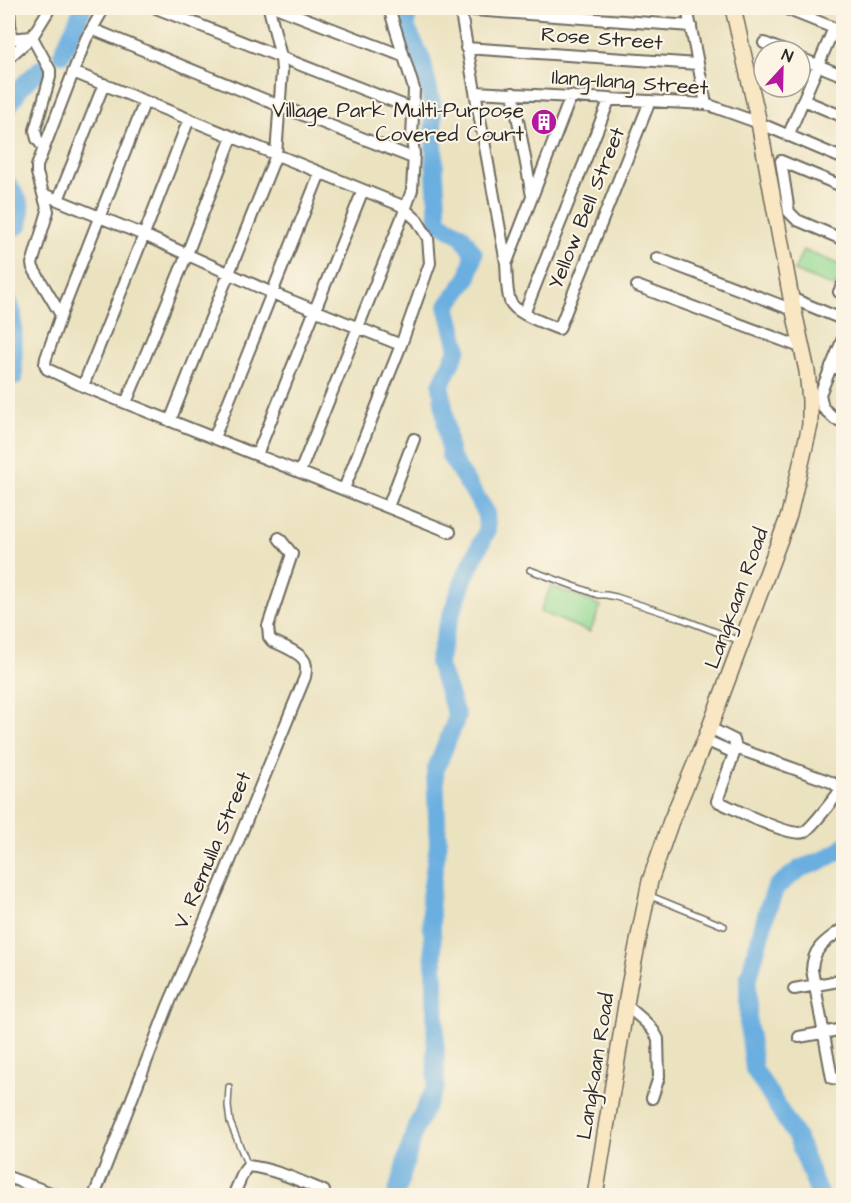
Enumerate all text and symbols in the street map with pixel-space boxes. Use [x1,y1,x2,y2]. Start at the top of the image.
street label: Rose Street [540,20,664,57]
north arrow [752,39,812,99]
text: N [778,44,796,68]
street label: Ilang-Ilang Street [551,63,710,104]
place label: Village Park Multi-Purpose Covered Court [272,96,525,149]
building icon: Village Park Multi-Purpose Covered Court [529,107,559,137]
street label: Yellow Bell Street [541,122,632,294]
street label: Langkaan Road [698,523,777,673]
street label: V. Remulla Street [166,767,259,933]
street label: Langkaan Road [570,991,623,1142]

